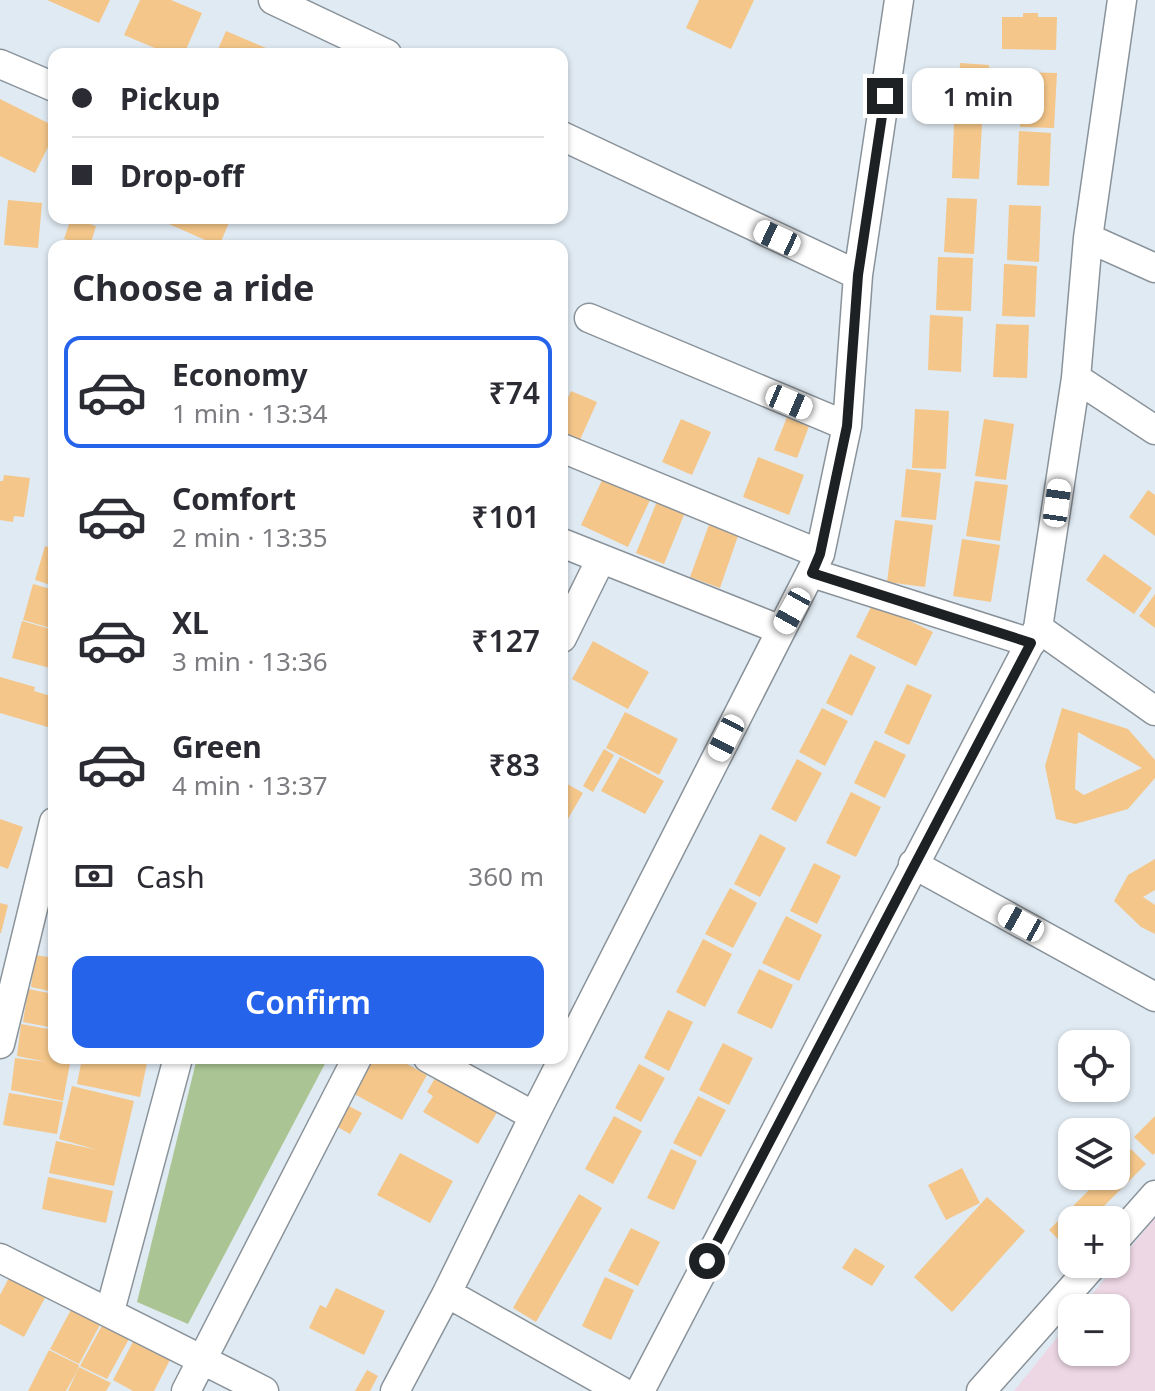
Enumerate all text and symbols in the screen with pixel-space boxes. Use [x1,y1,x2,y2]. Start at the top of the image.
callout: 1 min [913,68,1045,124]
text: Pickup [120,78,220,119]
route end [867,78,903,114]
text: 1 min [943,78,1013,114]
text: Drop-off [120,155,244,196]
car [750,217,804,259]
text: Choose a ride [72,263,314,312]
text: Economy [172,354,308,395]
icon: car [76,356,148,428]
text: ₹74 [489,372,540,413]
car [762,382,816,422]
text: 1 min · 13:34 [172,395,328,431]
text: Comfort [172,478,296,519]
car [1042,478,1072,528]
icon: car [76,480,148,552]
text: ₹101 [471,496,540,537]
text: 2 min · 13:35 [172,519,328,555]
car [770,584,814,638]
text: XL [172,602,209,643]
icon: car [76,604,148,676]
text: ₹127 [471,620,540,661]
text: 3 min · 13:36 [172,643,328,679]
car [704,711,748,765]
text: Green [172,726,262,767]
icon: car [76,728,148,800]
text: ₹83 [489,744,540,785]
text: 4 min · 13:37 [172,767,328,803]
icon: cash [72,854,116,898]
text: Cash [136,856,205,897]
text: 360 m [468,858,544,894]
car [994,901,1048,945]
button: Confirm [72,956,544,1048]
map controls [1058,1030,1130,1366]
button: locate [1058,1030,1130,1102]
button: layers [1058,1118,1130,1190]
button: + [1058,1206,1130,1278]
route start [689,1243,725,1279]
button: − [1058,1294,1130,1366]

